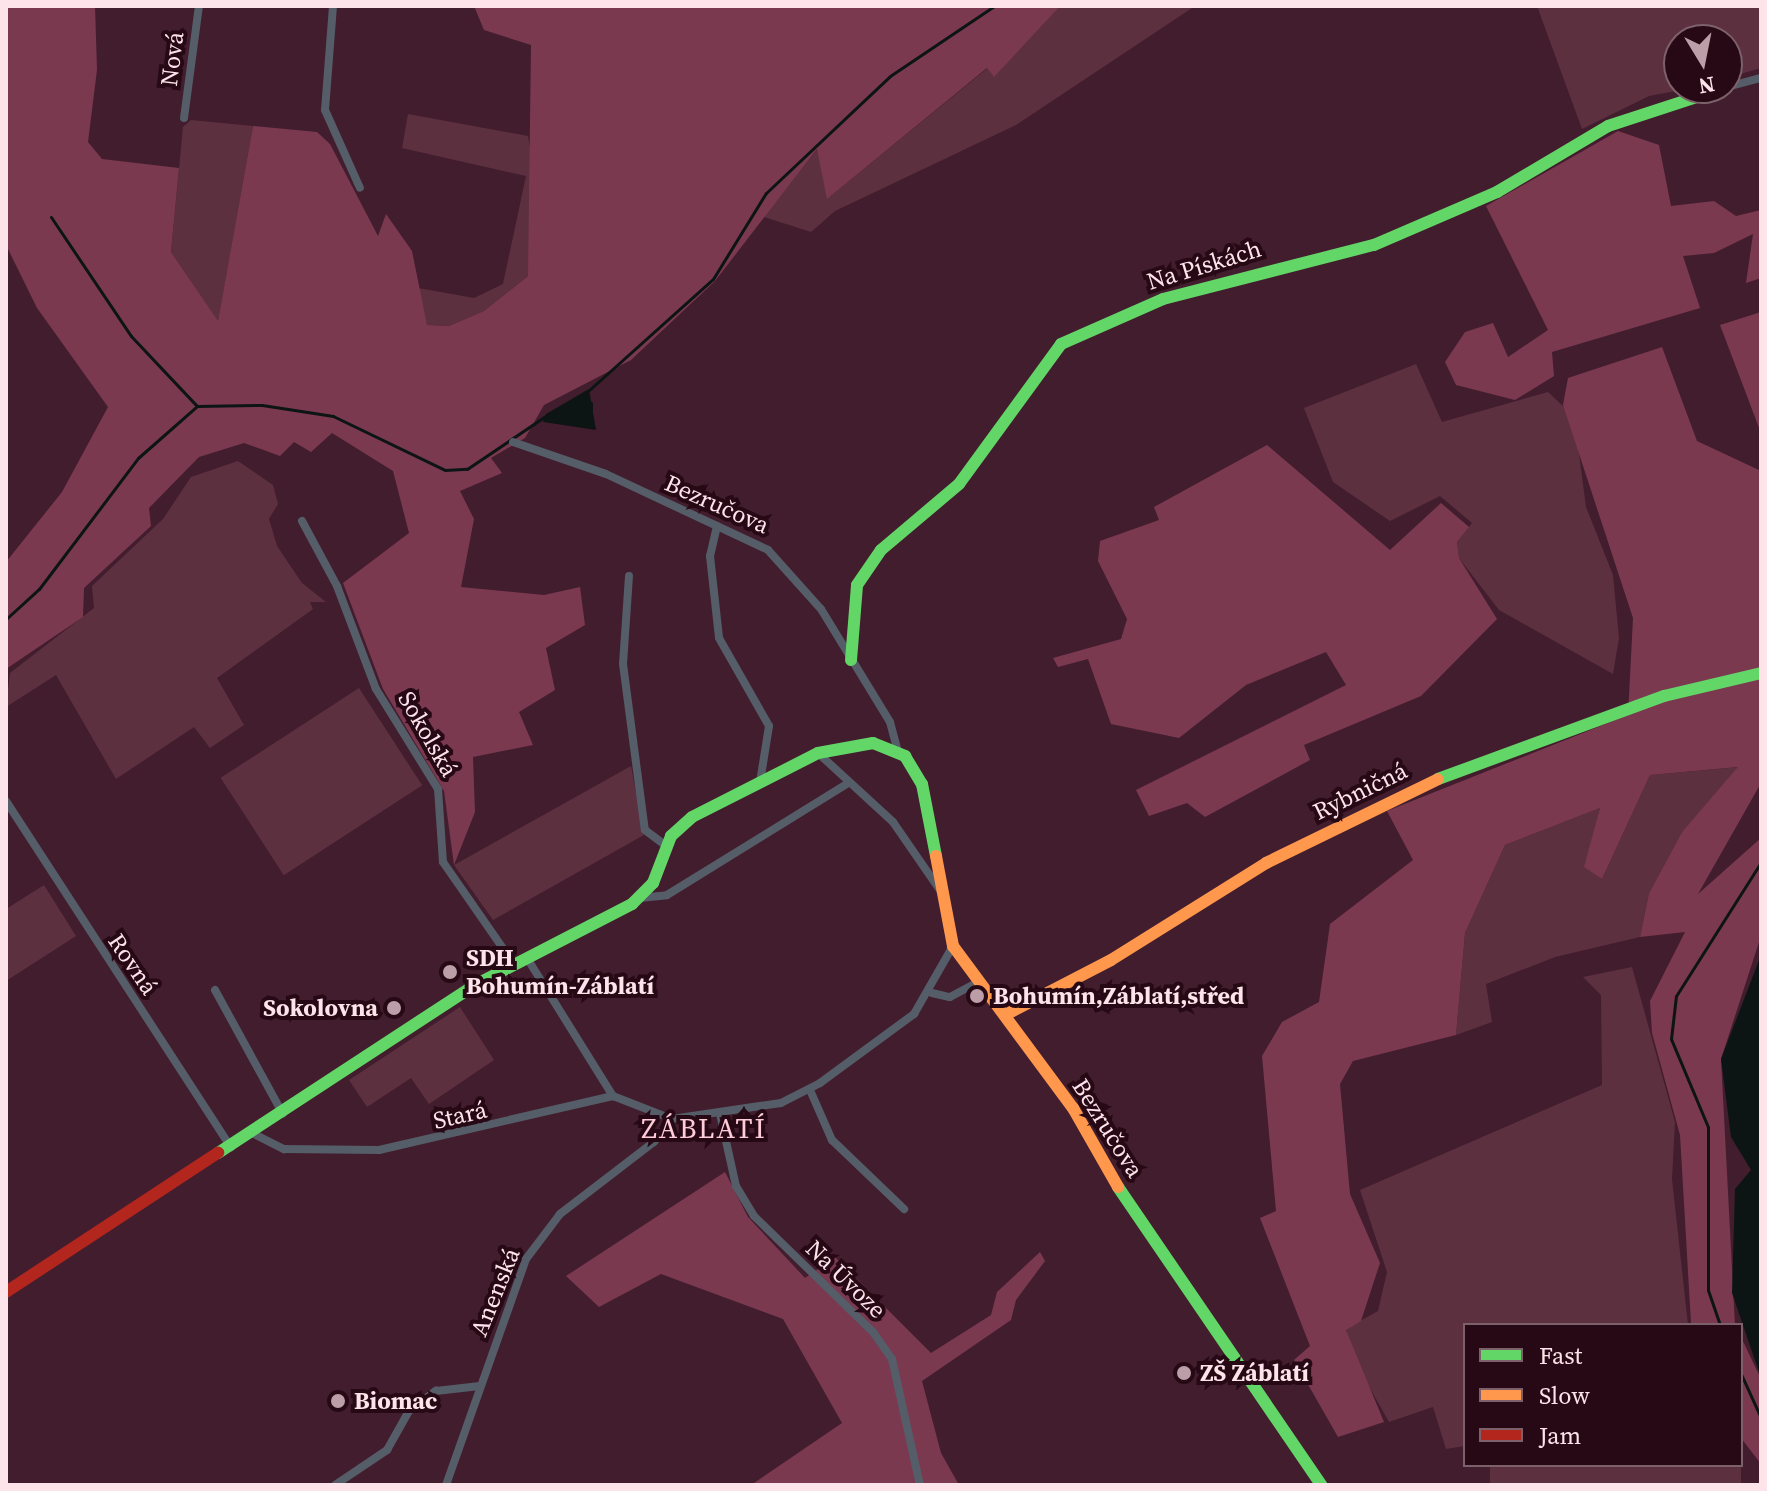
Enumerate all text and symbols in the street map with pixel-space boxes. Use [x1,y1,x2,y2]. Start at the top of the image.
north arrow [1663,24,1743,104]
street label: Nová [154,30,190,88]
text: N [1696,70,1717,102]
street label: Na Pískách [1143,234,1265,296]
street label: Bezručova [660,468,774,540]
street label: Sokolská [392,686,464,782]
street label: Rybničná [1308,756,1412,826]
street label: Rovná [102,928,164,1000]
place label: SDH Bohumín-Záblatí [466,944,654,1000]
marker: SDH Bohumín-Záblatí [441,963,459,981]
place label: Bohumín,Záblatí,střed [993,982,1244,1010]
marker: Bohumín,Záblatí,střed [968,987,986,1005]
place label: Sokolovna [263,994,378,1022]
marker: Sokolovna [385,999,403,1017]
street label: Bezručova [1066,1073,1150,1183]
street label: Stará [430,1095,490,1135]
district label: ZÁBLATÍ [641,1111,767,1145]
street label: Na Úvoze [800,1234,892,1324]
street label: Anenská [464,1244,526,1340]
legend [1463,1323,1743,1467]
text: Fast [1539,1339,1582,1372]
place label: ZŠ Záblatí [1200,1359,1309,1387]
marker: ZŠ Záblatí [1175,1364,1193,1382]
text: Slow [1539,1379,1590,1412]
place label: Biomac [354,1387,437,1415]
marker: Biomac [329,1392,347,1410]
text: Jam [1539,1419,1581,1452]

